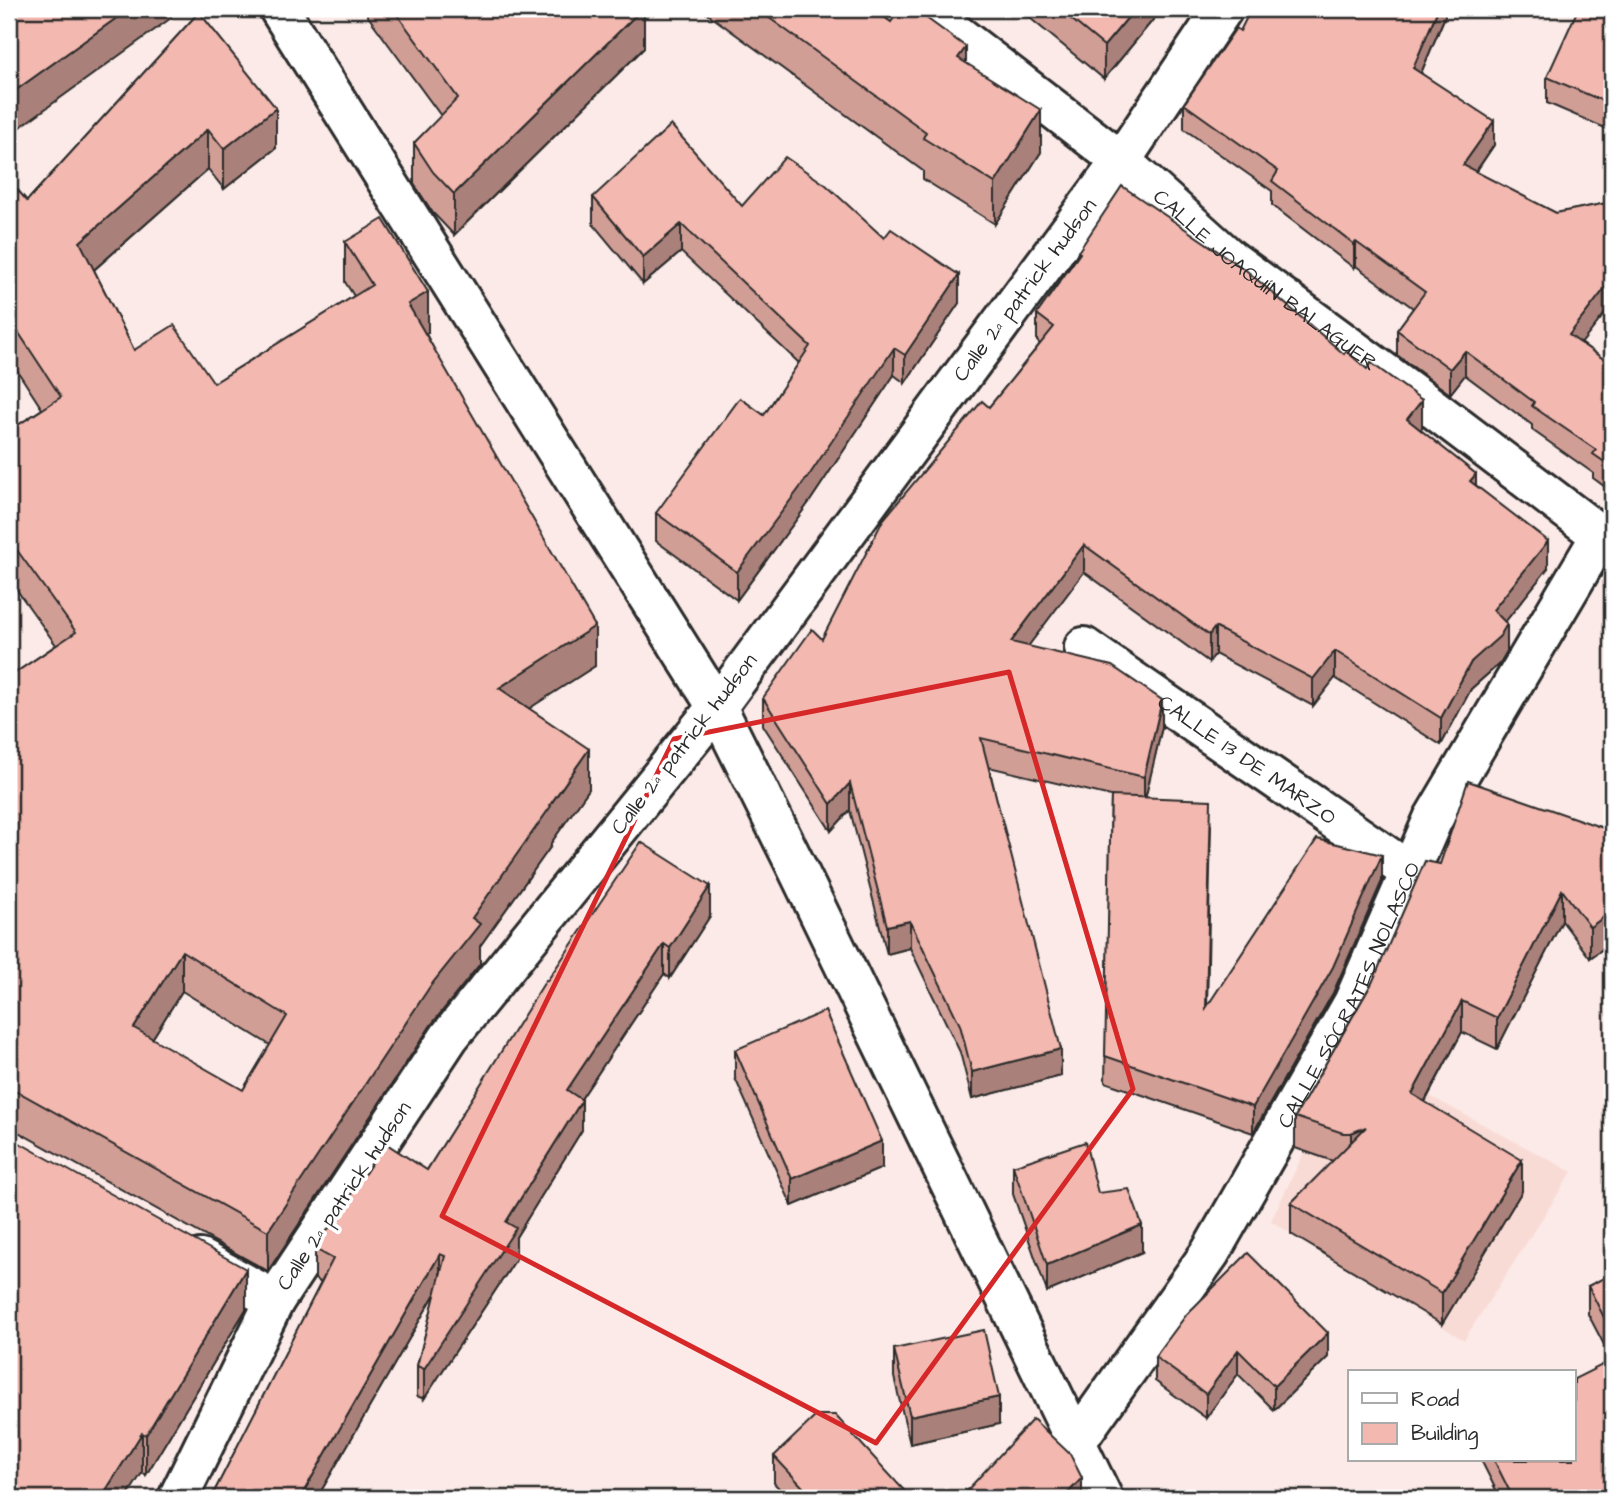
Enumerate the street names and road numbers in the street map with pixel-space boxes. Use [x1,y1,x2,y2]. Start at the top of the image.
street label: CALLE JOAQUÍN BALAGUER [1147,182,1384,377]
street label: Calle 2ª patrick hudson [946,192,1104,388]
street label: Calle 2ª patrick hudson [604,647,765,841]
street label: CALLE 13 DE MARZO [1152,688,1342,831]
street label: CALLE SÓCRATES NOLASCO [1270,857,1427,1133]
street label: Calle 2ª patrick hudson [270,1096,419,1297]

